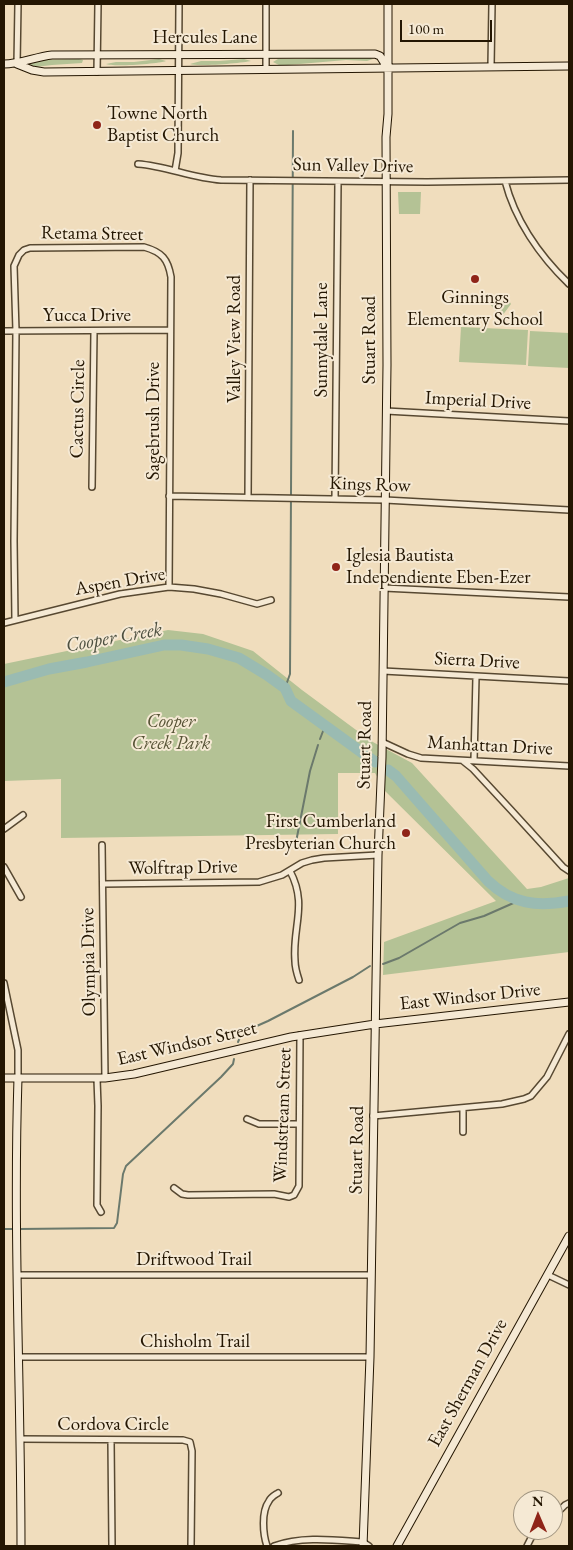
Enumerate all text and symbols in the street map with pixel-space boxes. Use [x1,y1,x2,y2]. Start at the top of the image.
scale bar [403,10,496,42]
text: 100 m [408,19,444,38]
street label: Hercules Lane [153,27,257,49]
place label: Towne North Baptist Church [107,103,219,147]
marker: Towne North Baptist Church [91,119,103,131]
street label: Sun Valley Drive [293,154,413,178]
street label: Retama Street [41,222,143,246]
marker: Ginnings Elementary School [469,273,481,285]
street label: Valley View Road [224,275,246,403]
street label: Sunnydale Lane [311,282,333,398]
place label: Ginnings Elementary School [407,287,543,331]
street label: Stuart Road [359,296,381,384]
street label: Yucca Drive [43,305,131,327]
street label: Cactus Circle [66,359,90,459]
street label: Sagebrush Drive [143,362,165,480]
street label: Imperial Drive [424,387,532,415]
street label: Kings Row [329,472,411,498]
place label: Iglesia Bautista Independiente Eben-Ezer [346,545,530,589]
marker: Iglesia Bautista Independiente Eben-Ezer [330,561,342,573]
street label: Aspen Drive [73,563,167,601]
water label: Cooper Creek [64,618,164,658]
street label: Sierra Drive [434,647,520,675]
street label: Stuart Road [353,701,377,789]
park label: Cooper Creek Park [132,711,210,755]
street label: Manhattan Drive [427,731,553,761]
place label: First Cumberland Presbyterian Church [245,811,396,855]
marker: First Cumberland Presbyterian Church [400,827,412,839]
street label: Wolftrap Drive [128,856,238,880]
street label: Olympia Drive [77,907,101,1017]
street label: East Windsor Drive [399,978,541,1016]
street label: East Windsor Street [115,1017,259,1071]
street label: Windstream Street [269,1047,297,1183]
street label: Stuart Road [345,1106,369,1194]
street label: Driftwood Trail [136,1249,252,1271]
street label: East Sherman Drive [423,1315,513,1451]
street label: Chisholm Trail [140,1331,250,1353]
street label: Cordova Circle [57,1414,169,1436]
north arrow [513,1490,563,1540]
text: N [532,1492,544,1510]

